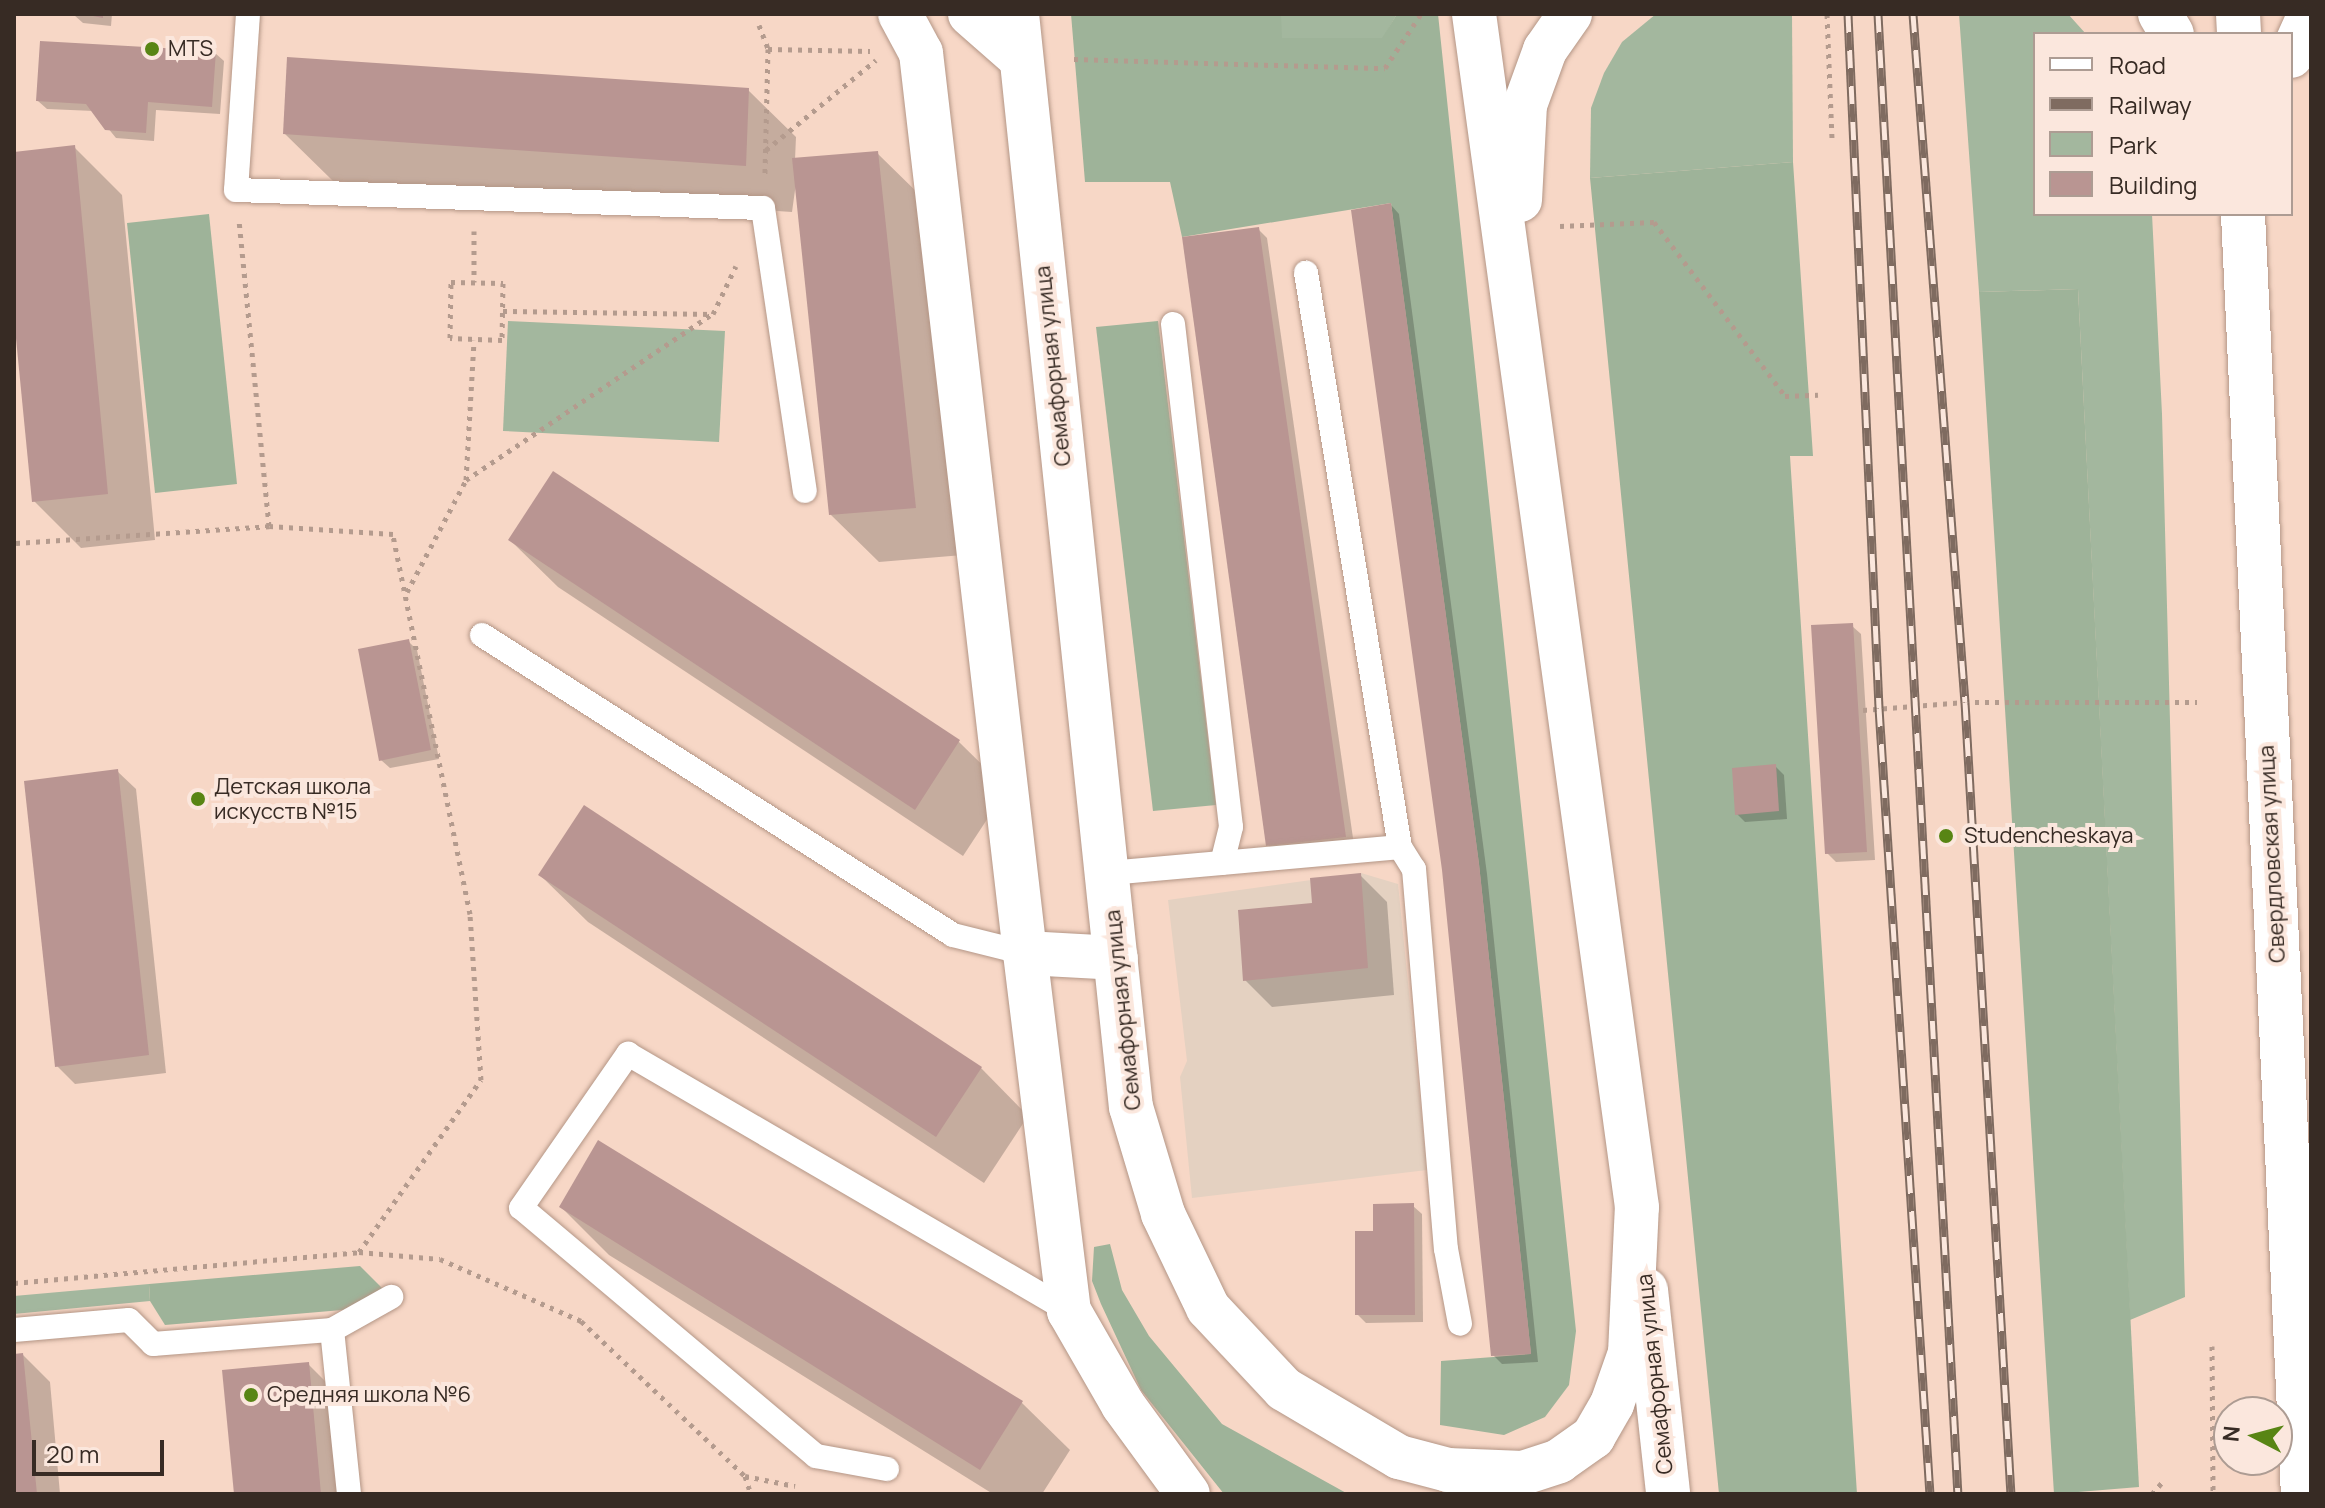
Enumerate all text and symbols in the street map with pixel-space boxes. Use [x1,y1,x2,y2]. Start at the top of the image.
legend [2033,32,2293,216]
place label: MTS [168,36,213,62]
marker: MTS [143,40,161,58]
text: Road [2109,48,2166,81]
text: Railway [2109,88,2192,121]
text: Park [2109,128,2157,161]
text: Building [2109,168,2197,201]
street label: Семафорная улица [1029,264,1077,468]
street label: Свердловская улица [2253,744,2291,964]
place label: Детская школа искусств №15 [214,773,371,824]
marker: Детская школа искусств №15 [189,790,207,808]
place label: Studencheskaya [1964,823,2134,849]
marker: Studencheskaya [1935,825,1957,847]
street label: Семафорная улица [1099,908,1147,1112]
street label: Семафорная улица [1631,1272,1679,1476]
place label: Средняя школа №6 [267,1382,471,1408]
marker: Средняя школа №6 [242,1386,260,1404]
north arrow [2213,1396,2293,1476]
scale bar [36,1424,168,1474]
text: N [2215,1424,2247,1443]
text: 20 m [46,1437,99,1470]

